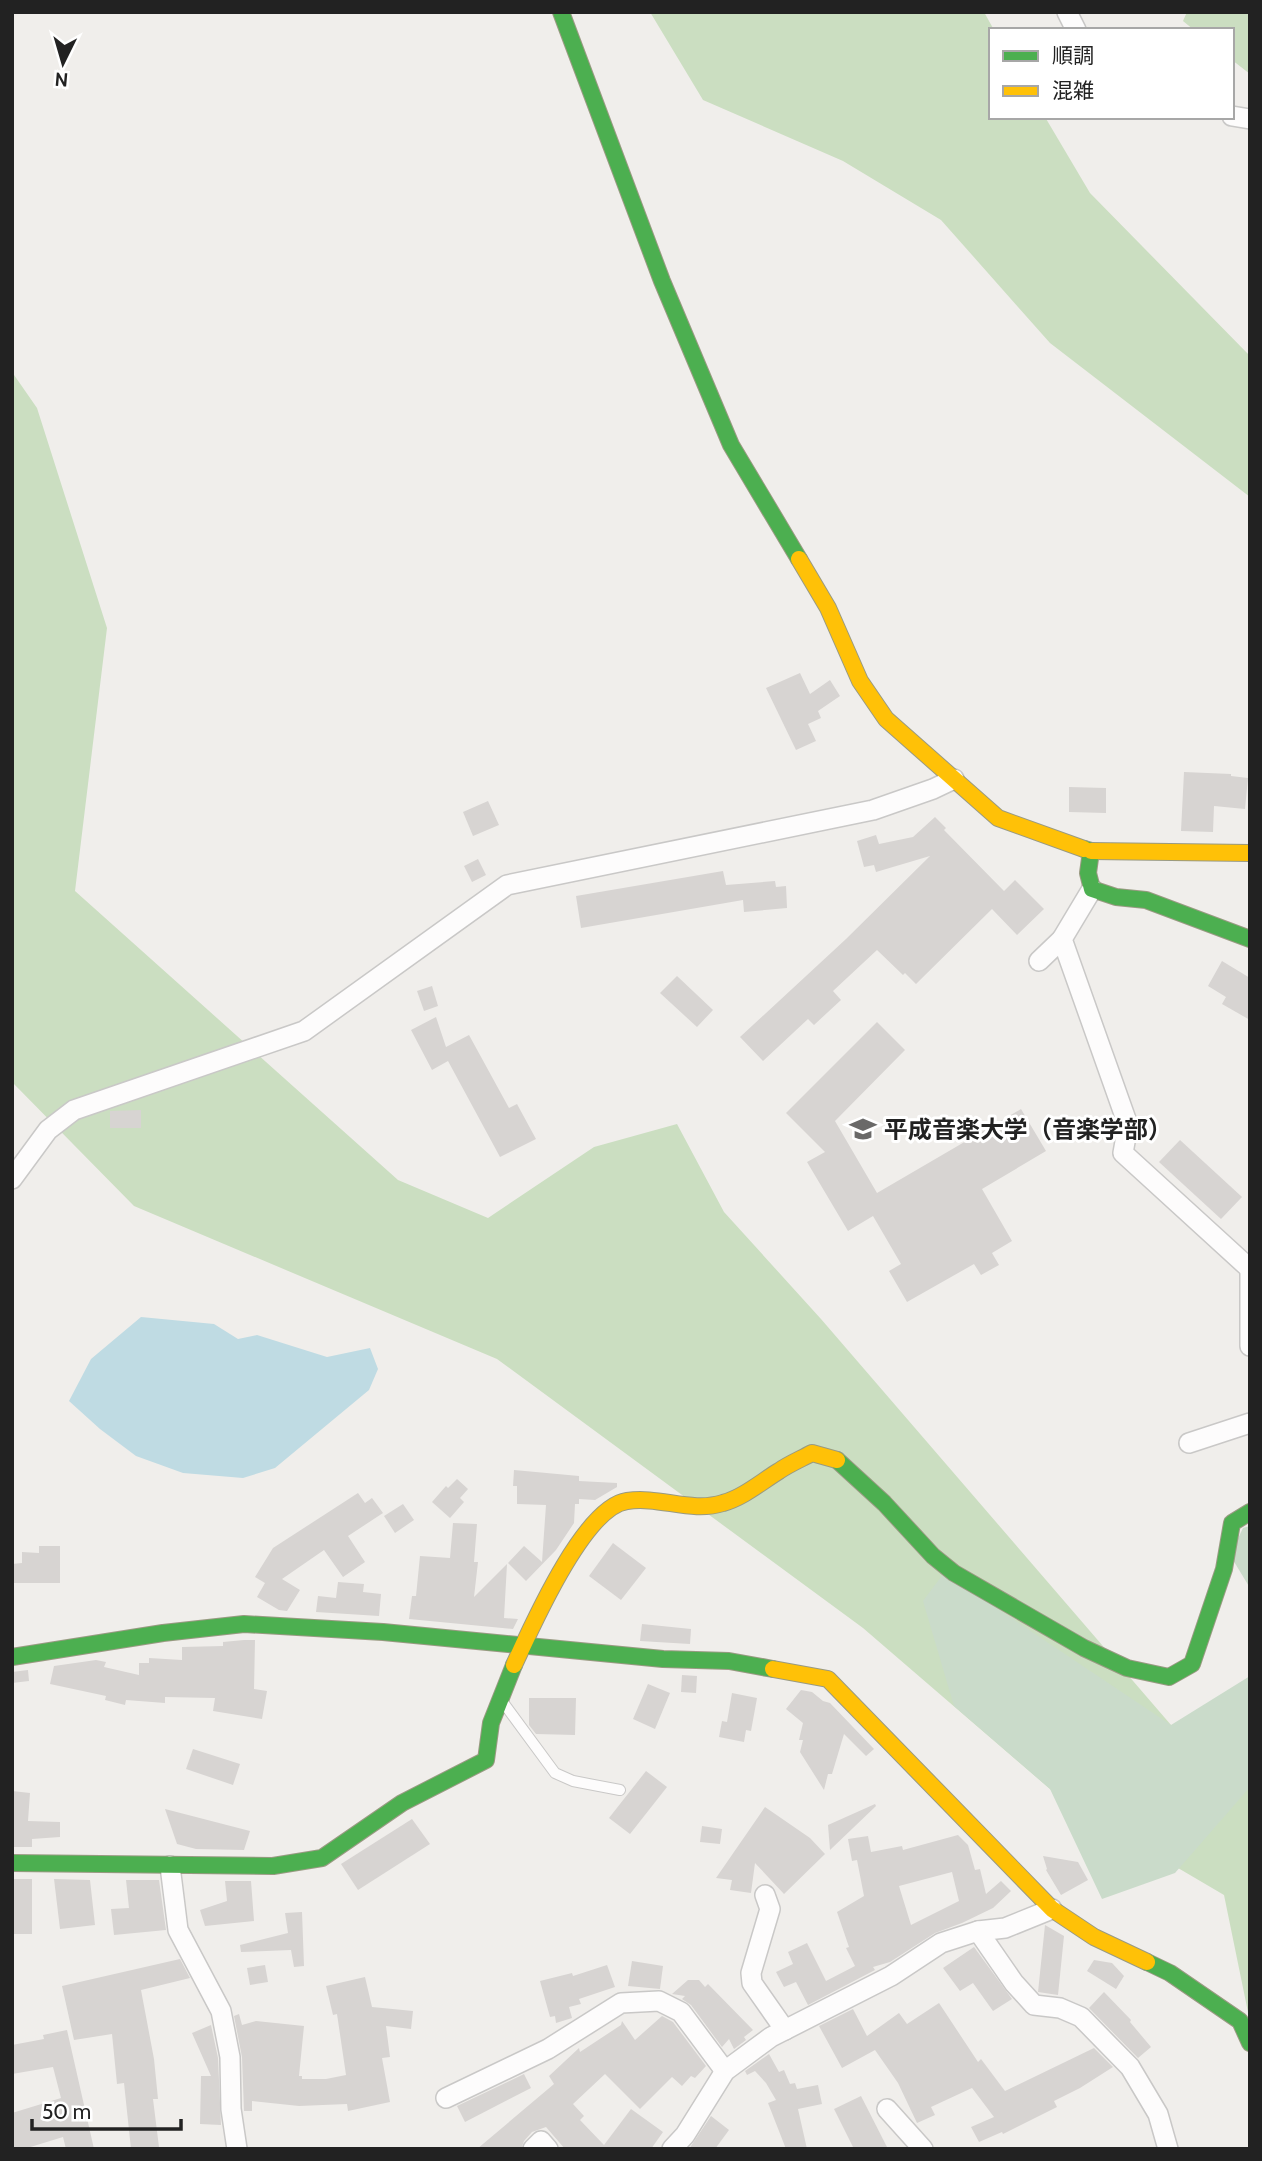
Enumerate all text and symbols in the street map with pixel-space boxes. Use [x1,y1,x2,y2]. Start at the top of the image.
north arrow [28,28,98,98]
legend [989,28,1234,119]
text: 順調 [1052,43,1094,68]
text: N [54,67,69,91]
text: 混雑 [1052,78,1094,103]
school or university icon: 平成音楽大学（音楽学部） [848,1114,878,1144]
place label: 平成音楽大学（音楽学部） [884,1115,1172,1144]
scale bar [32,2088,180,2132]
text: 50 m [42,2099,91,2124]

